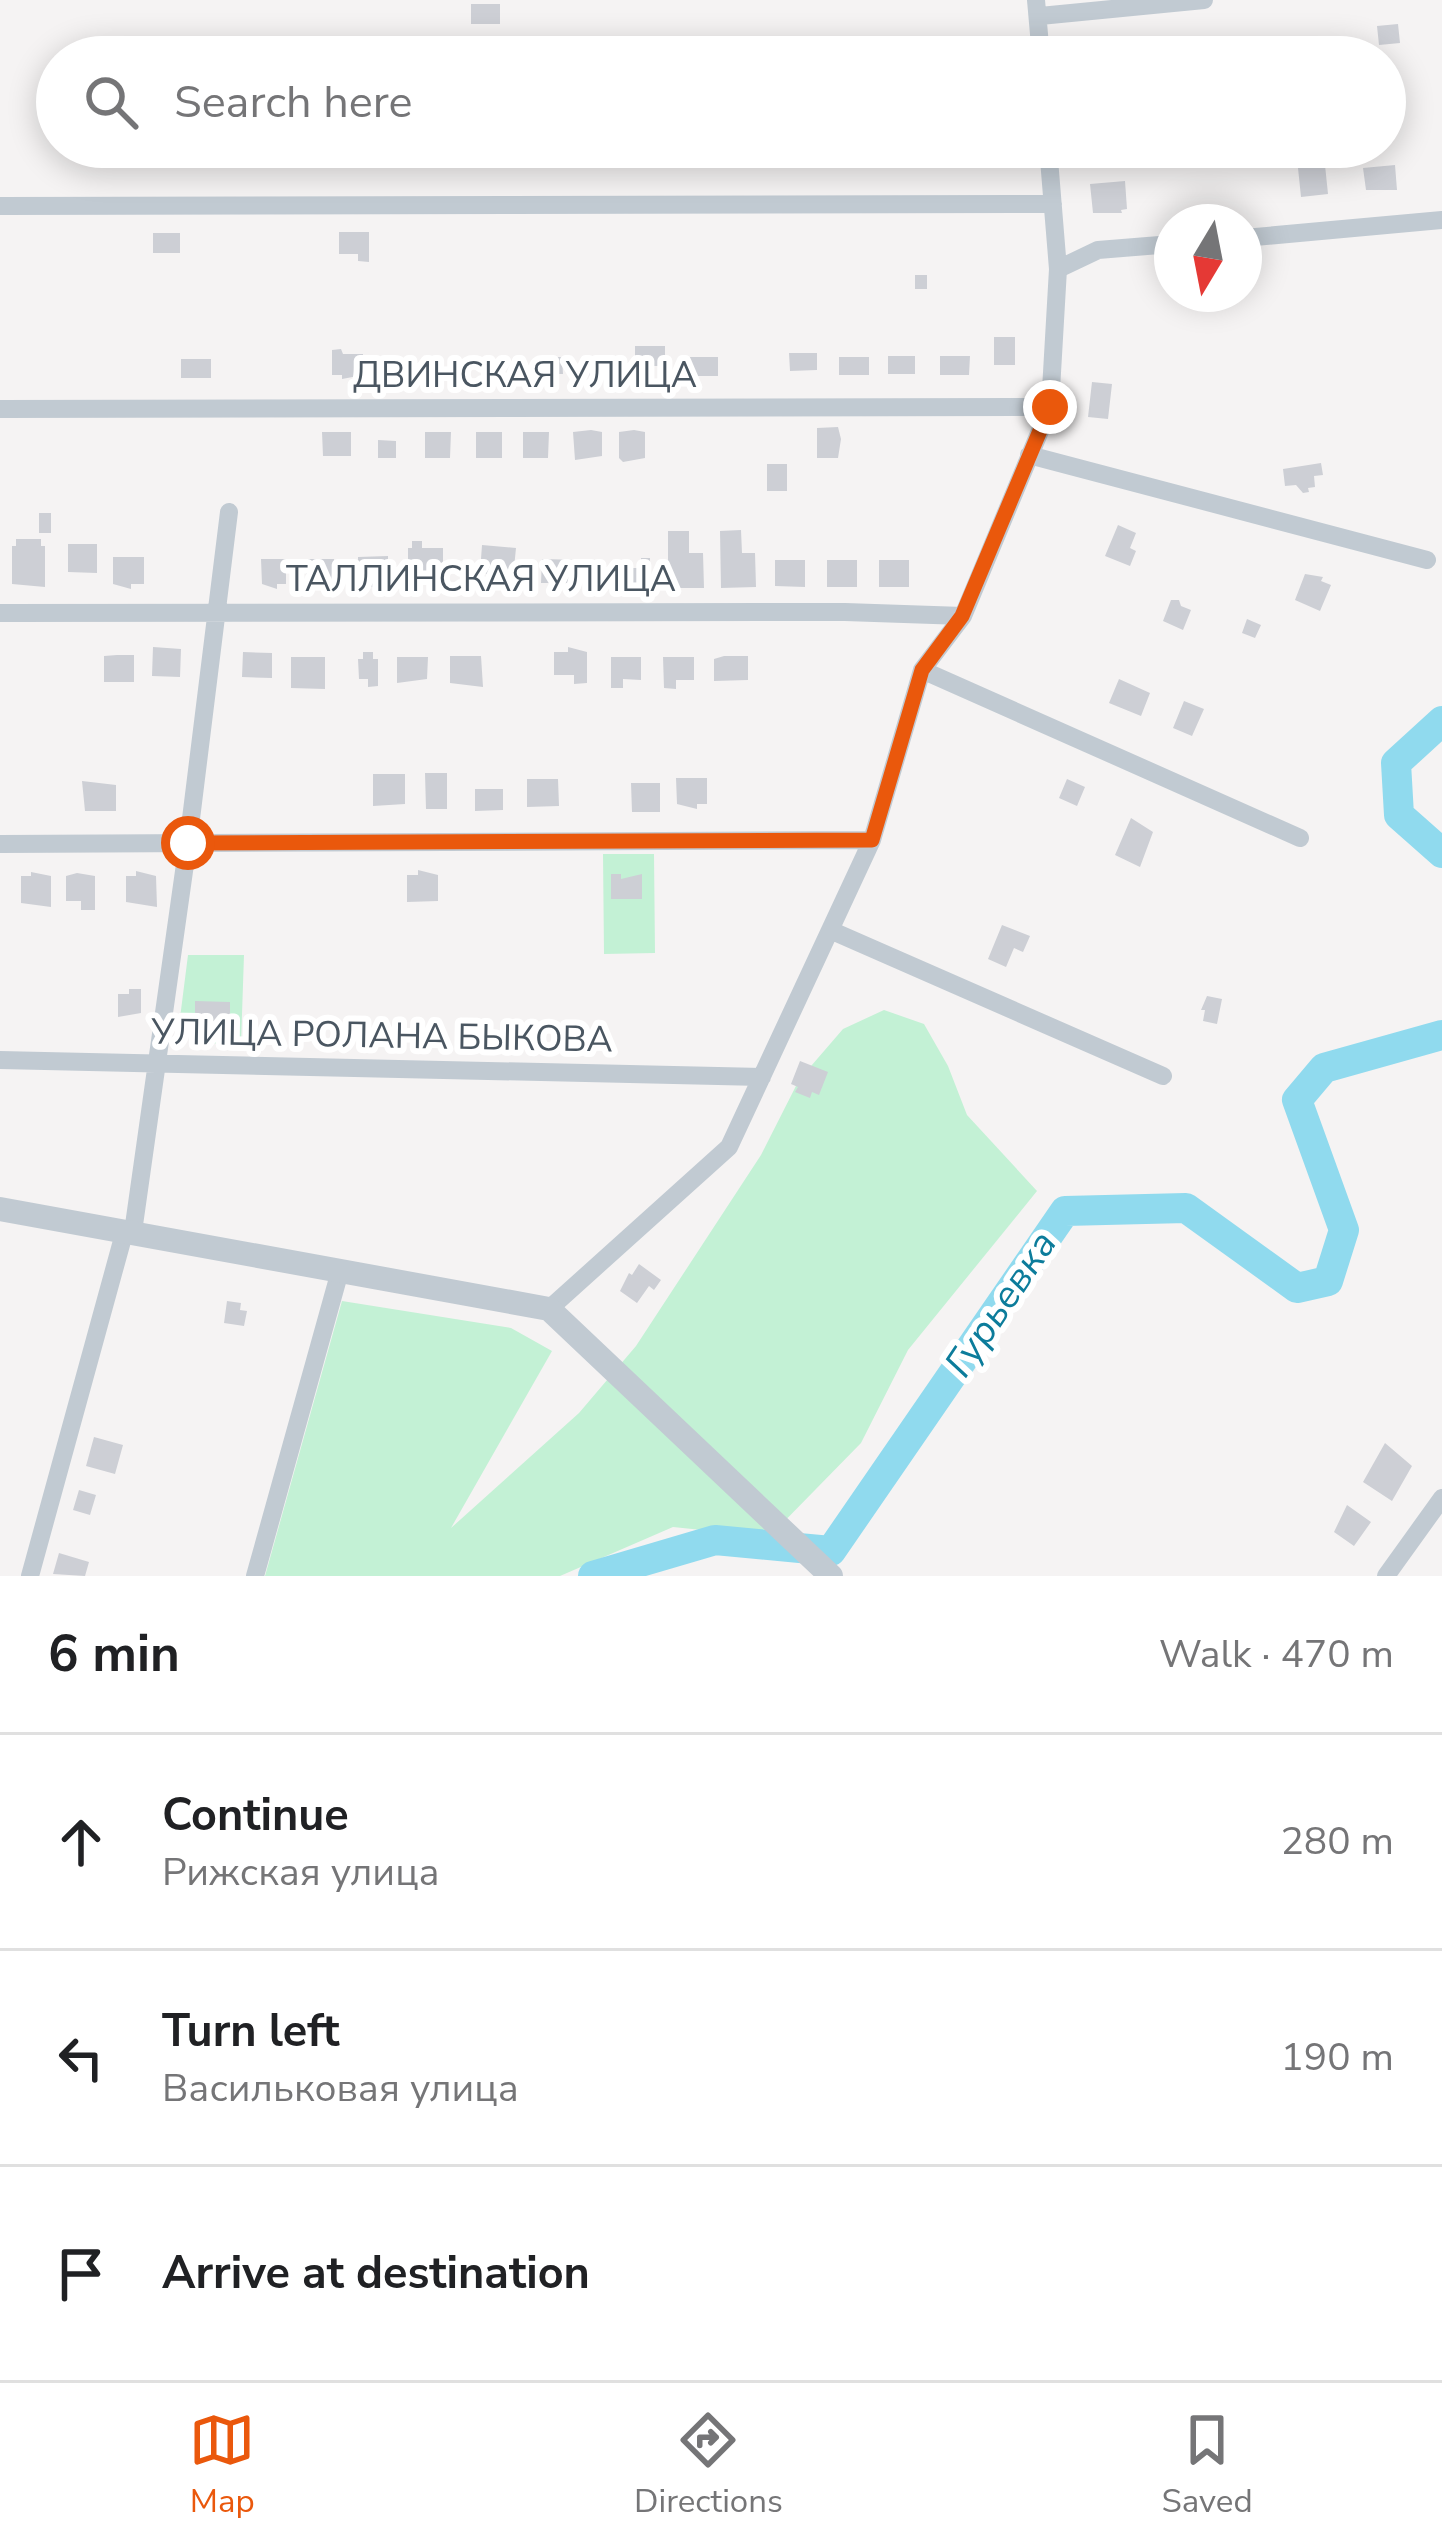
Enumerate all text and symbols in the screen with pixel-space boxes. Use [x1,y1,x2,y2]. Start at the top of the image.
search box [36,36,1406,168]
icon: search [78,69,144,135]
text: Search here [174,72,413,133]
north arrow [1154,204,1262,312]
street label: ДВИНСКАЯ УЛИЦА [353,351,697,400]
route end [1023,380,1077,434]
street label: ТАЛЛИНСКАЯ УЛИЦА [286,555,676,604]
route start [161,816,215,870]
street label: УЛИЦА РОЛАНА БЫКОВА [150,1007,613,1065]
water label: Гурьевка [933,1220,1069,1388]
text: 6 min [48,1619,180,1689]
text: Walk · 470 m [1159,1628,1394,1681]
text: Continue [162,1785,349,1846]
icon: ahead [48,1809,114,1875]
text: 280 m [1280,1815,1394,1868]
text: Рижская улица [162,1846,440,1899]
text: Turn left [162,2001,340,2062]
icon: left [48,2025,114,2091]
text: 190 m [1280,2031,1394,2084]
text: Васильковая улица [162,2062,519,2115]
icon: arrive [48,2241,114,2307]
text: Arrive at destination [162,2243,590,2304]
tab: Map [189,2407,255,2524]
tab: Directions [634,2407,783,2524]
tab: Saved [1161,2407,1253,2524]

